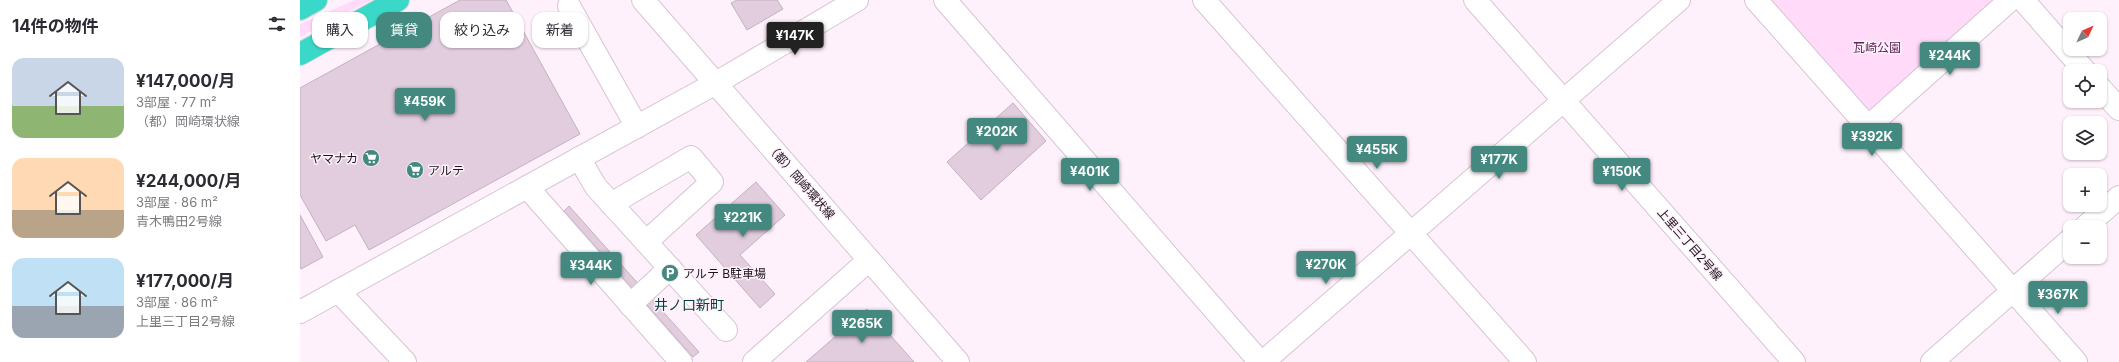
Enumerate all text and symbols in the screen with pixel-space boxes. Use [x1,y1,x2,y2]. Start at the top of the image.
chip: 購入 [312,12,368,48]
chip: 賃貸 [376,12,432,48]
chip: 絞り込み [440,12,524,48]
chip: 新着 [532,12,588,48]
north arrow [2063,12,2107,56]
map controls [2063,12,2107,264]
icon: filters [266,13,288,35]
text: 14件の物件 [12,16,99,36]
pin: ¥147K [767,22,823,56]
text: ¥147K [776,27,814,43]
park label: 瓦崎公園 [1853,40,1901,55]
pin: ¥244K [1922,42,1978,76]
text: ¥244K [1929,47,1971,63]
button: locate [2063,64,2107,108]
text: ¥147,000/月 [136,71,235,91]
icon: home [44,74,92,122]
pin: ¥459K [397,88,453,122]
text: ¥459K [404,93,446,109]
text: 3部屋 · 77 m² [136,94,217,110]
text: （都）岡崎環状線 [136,113,240,129]
button: layers [2063,116,2107,160]
pin: ¥202K [969,118,1025,152]
text: ¥202K [976,123,1018,139]
pin: ¥392K [1844,123,1900,157]
text: ¥392K [1851,128,1893,144]
pin: ¥455K [1349,136,1405,170]
street label: （都）岡崎環状線 [764,140,838,222]
text: ¥455K [1356,141,1398,157]
pin: ¥177K [1471,146,1527,180]
supermarket icon: ヤマナカ [361,148,381,168]
place label: ヤマナカ [310,151,358,166]
text: ¥177K [1480,151,1518,167]
pin: ¥401K [1062,158,1118,192]
pin: ¥150K [1594,158,1650,192]
supermarket icon: アルテ [405,160,425,180]
place label: アルテ [428,163,464,178]
text: ¥401K [1070,163,1110,179]
text: ¥150K [1602,163,1642,179]
button: + [2063,168,2107,212]
text: ¥244,000/月 [136,171,242,191]
icon: home [44,174,92,222]
text: 3部屋 · 86 m² [136,194,218,210]
pin: ¥221K [715,204,771,238]
street label: 上里三丁目2号線 [1654,205,1726,283]
text: ¥221K [724,209,762,225]
text: 青木鴨田2号線 [136,213,222,229]
button: − [2063,220,2107,264]
pin: ¥270K [1298,251,1354,285]
pin: ¥344K [563,252,619,286]
text: ¥270K [1305,256,1347,272]
text: ¥344K [570,257,612,273]
parking icon: アルテ B駐車場 [660,263,680,283]
place label: アルテ B駐車場 [683,266,766,281]
text: ¥177,000/月 [136,271,234,291]
icon: home [44,274,92,322]
pin: ¥367K [2030,281,2086,315]
text: ¥367K [2037,286,2079,302]
text: 3部屋 · 86 m² [136,294,218,310]
district label: 井ノ口新町 [654,296,724,313]
pin: ¥265K [834,310,890,344]
text: 上里三丁目2号線 [136,313,235,329]
text: ¥265K [841,315,883,331]

